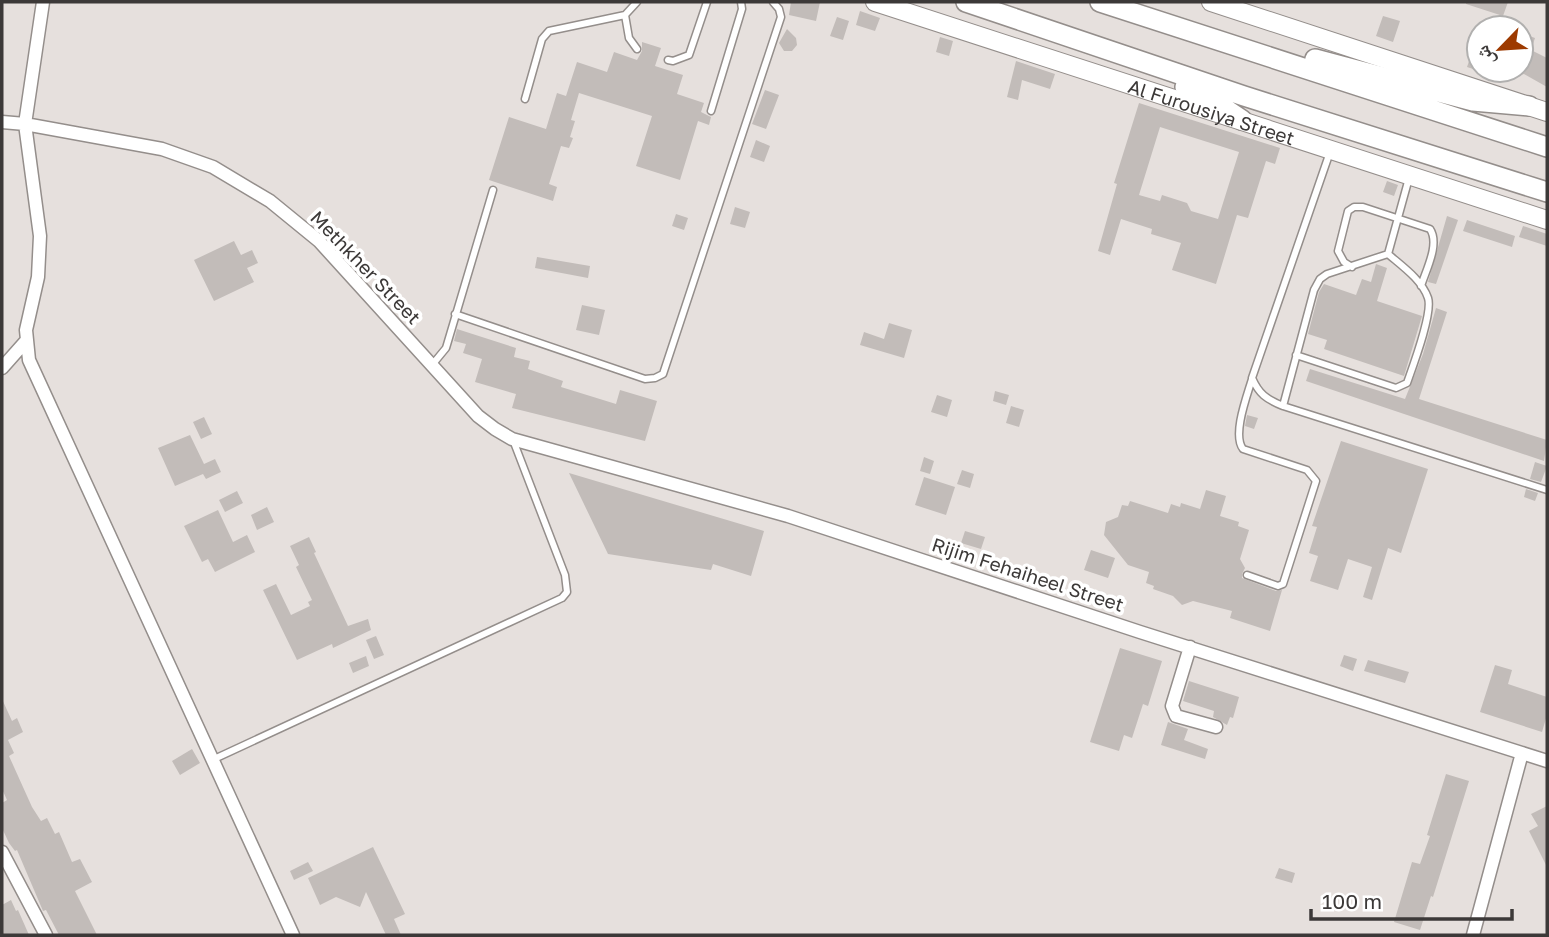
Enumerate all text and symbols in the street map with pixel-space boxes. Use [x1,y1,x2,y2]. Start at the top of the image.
north arrow [1465,14,1535,84]
text: ش [1469,42,1500,70]
street label: Al Furousiya Street [1126,74,1298,149]
street label: Methkher Street [306,206,426,328]
street label: Rijim Fehaiheel Street [929,532,1127,616]
scale bar [1311,878,1512,922]
text: 100 m [1322,888,1382,914]

